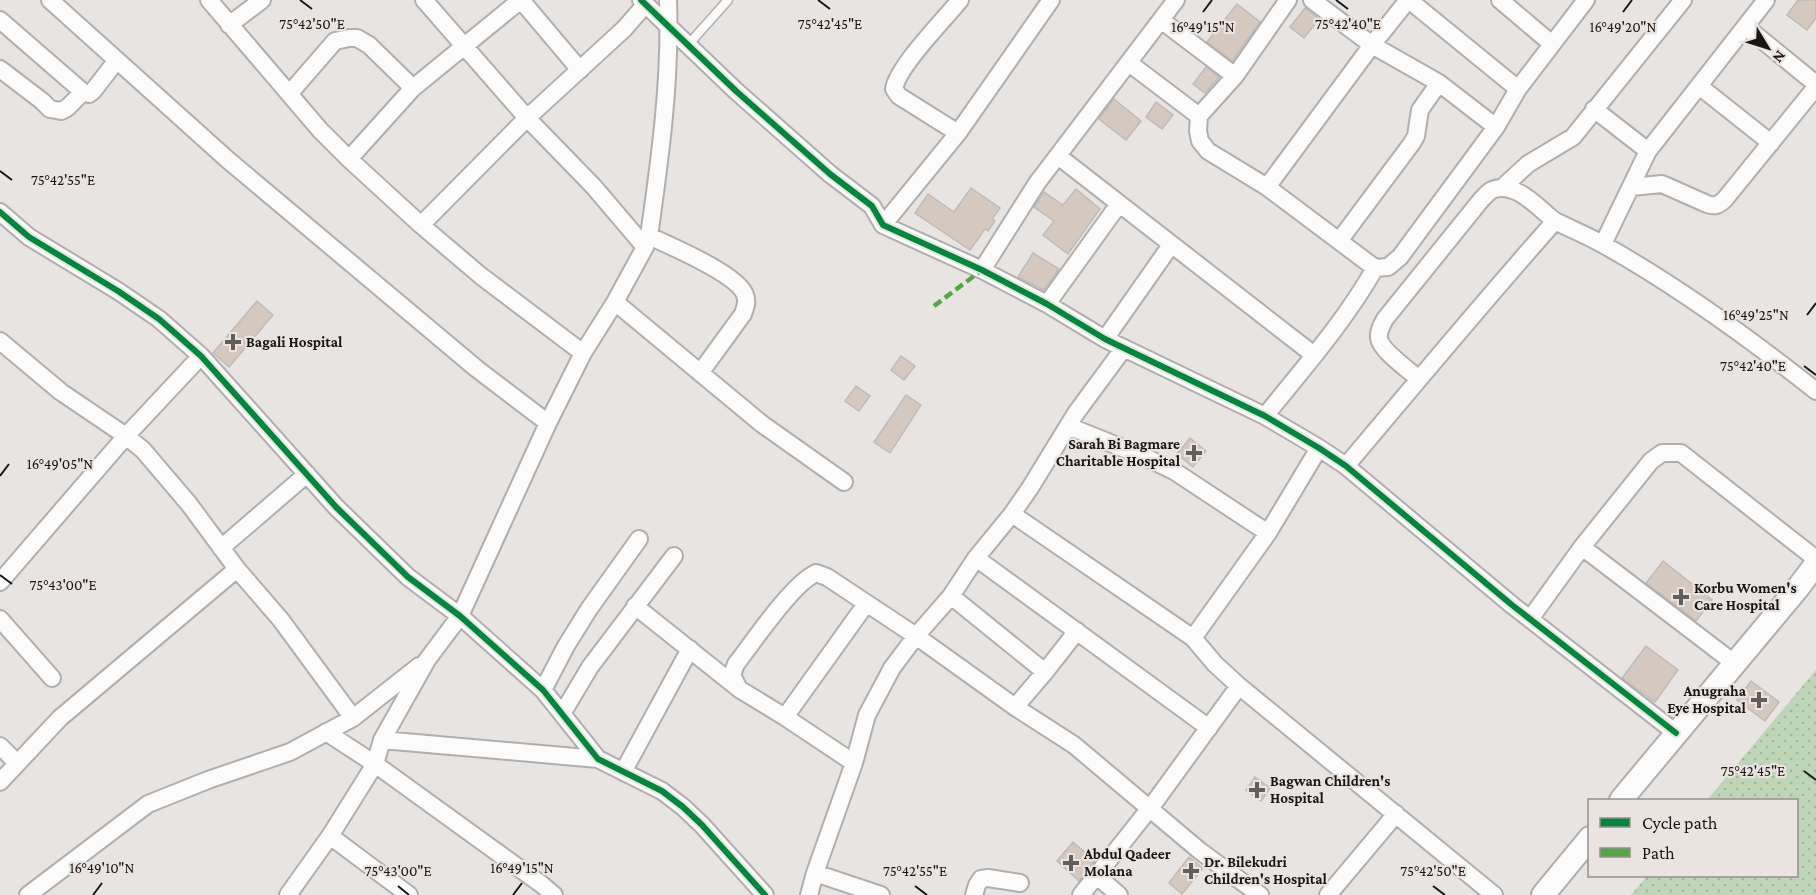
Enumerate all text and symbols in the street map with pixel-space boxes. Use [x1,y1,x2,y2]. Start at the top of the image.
text: 75°42'50"E [279,16,345,32]
text: 75°42'45"E [798,16,862,32]
text: 75°42'40"E [1315,16,1381,32]
north arrow [1738,18,1798,78]
text: 16°49'15"N [1171,19,1235,35]
text: 16°49'20"N [1590,19,1657,35]
text: N [1769,47,1789,67]
text: 75°42'55"E [31,172,95,188]
text: 16°49'25"N [1723,307,1789,323]
marker: Bagali Hospital [224,333,242,351]
place label: Bagali Hospital [246,334,343,350]
text: 75°42'40"E [1720,358,1786,374]
place label: Sarah Bi Bagmare Charitable Hospital [1056,436,1181,469]
marker: Sarah Bi Bagmare Charitable Hospital [1185,444,1203,462]
text: 16°49'05"N [27,456,93,472]
text: 75°43'00"E [29,577,97,593]
place label: Korbu Women's Care Hospital [1694,580,1797,613]
marker: Korbu Women's Care Hospital [1672,588,1690,606]
place label: Anugraha Eye Hospital [1667,683,1747,716]
marker: Anugraha Eye Hospital [1750,691,1768,709]
text: 75°42'45"E [1721,763,1785,779]
place label: Bagwan Children's Hospital [1270,773,1390,806]
marker: Bagwan Children's Hospital [1248,781,1266,799]
legend [1588,799,1798,877]
text: Cycle path [1642,813,1718,833]
text: Path [1642,843,1675,863]
place label: Abdul Qadeer Molana [1083,846,1171,879]
marker: Abdul Qadeer Molana [1062,854,1080,872]
place label: Dr. Bilekudri Children's Hospital [1204,854,1327,887]
text: 16°49'10"N [70,860,135,876]
text: 16°49'15"N [490,860,554,876]
marker: Dr. Bilekudri Children's Hospital [1182,862,1200,880]
text: 75°43'00"E [364,863,432,879]
text: 75°42'55"E [883,863,947,879]
text: 75°42'50"E [1400,863,1466,879]

